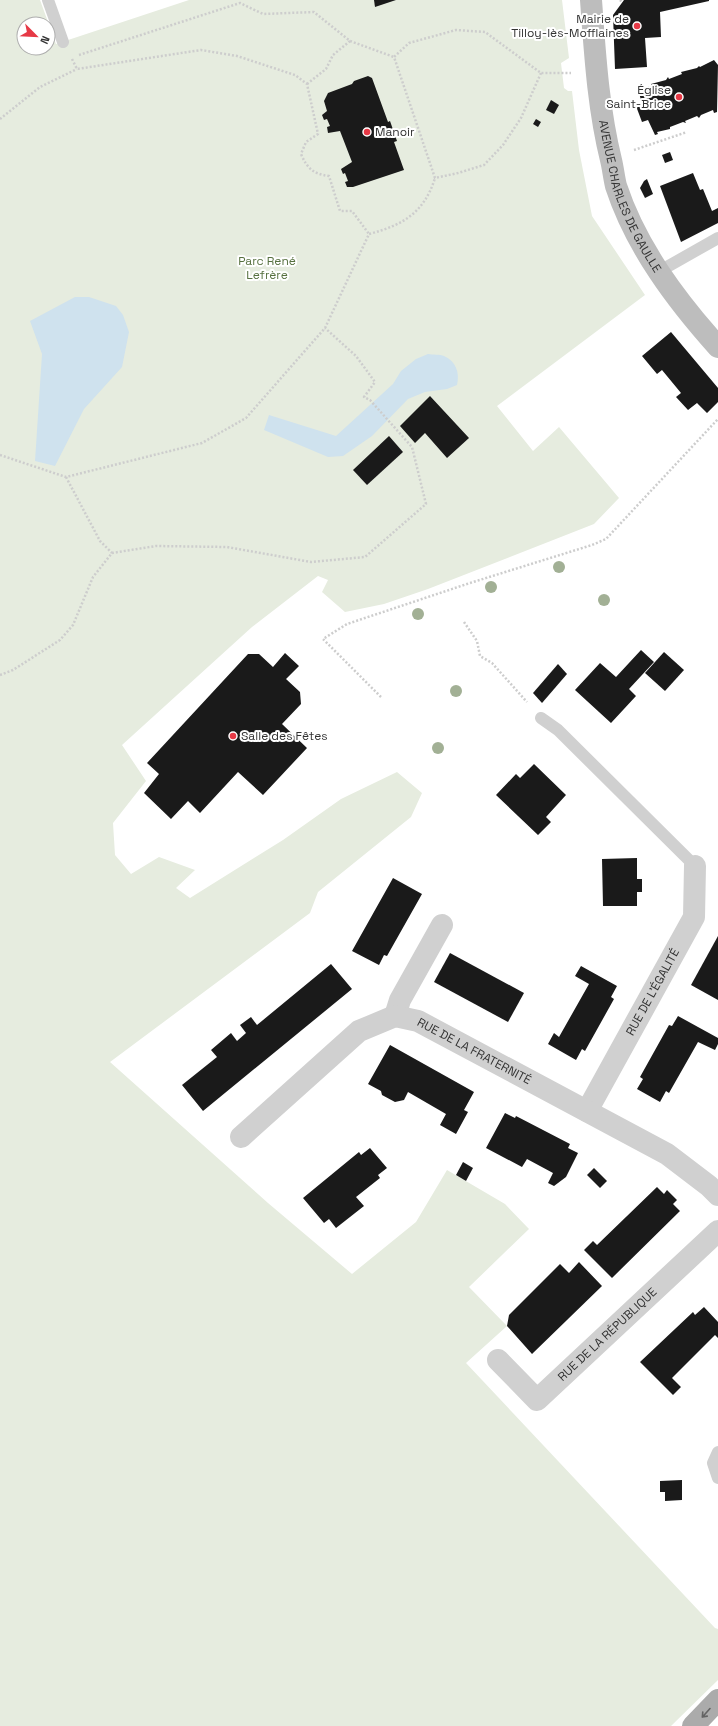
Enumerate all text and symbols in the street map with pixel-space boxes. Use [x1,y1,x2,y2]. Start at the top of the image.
place label: Mairie de Tilloy-lès-Mofflaines [511,11,629,41]
north arrow [16,16,56,56]
marker: Mairie de Tilloy-lès-Mofflaines [632,21,642,31]
text: N [37,34,53,46]
place label: Église Saint-Brice [606,82,671,112]
marker: Église Saint-Brice [674,92,684,102]
street label: AVENUE CHARLES DE GAULLE [595,119,665,276]
place label: Manoir [375,124,415,140]
marker: Manoir [362,127,372,137]
park label: Parc René Lefrère [238,253,296,283]
place label: Salle des Fêtes [241,728,328,744]
marker: Salle des Fêtes [228,731,238,741]
street label: RUE DE L'ÉGALITÉ [622,945,683,1038]
street label: RUE DE LA FRATERNITÉ [414,1014,534,1088]
street label: RUE DE LA RÉPUBLIQUE [554,1284,660,1385]
one-way arrow [701,1708,711,1718]

